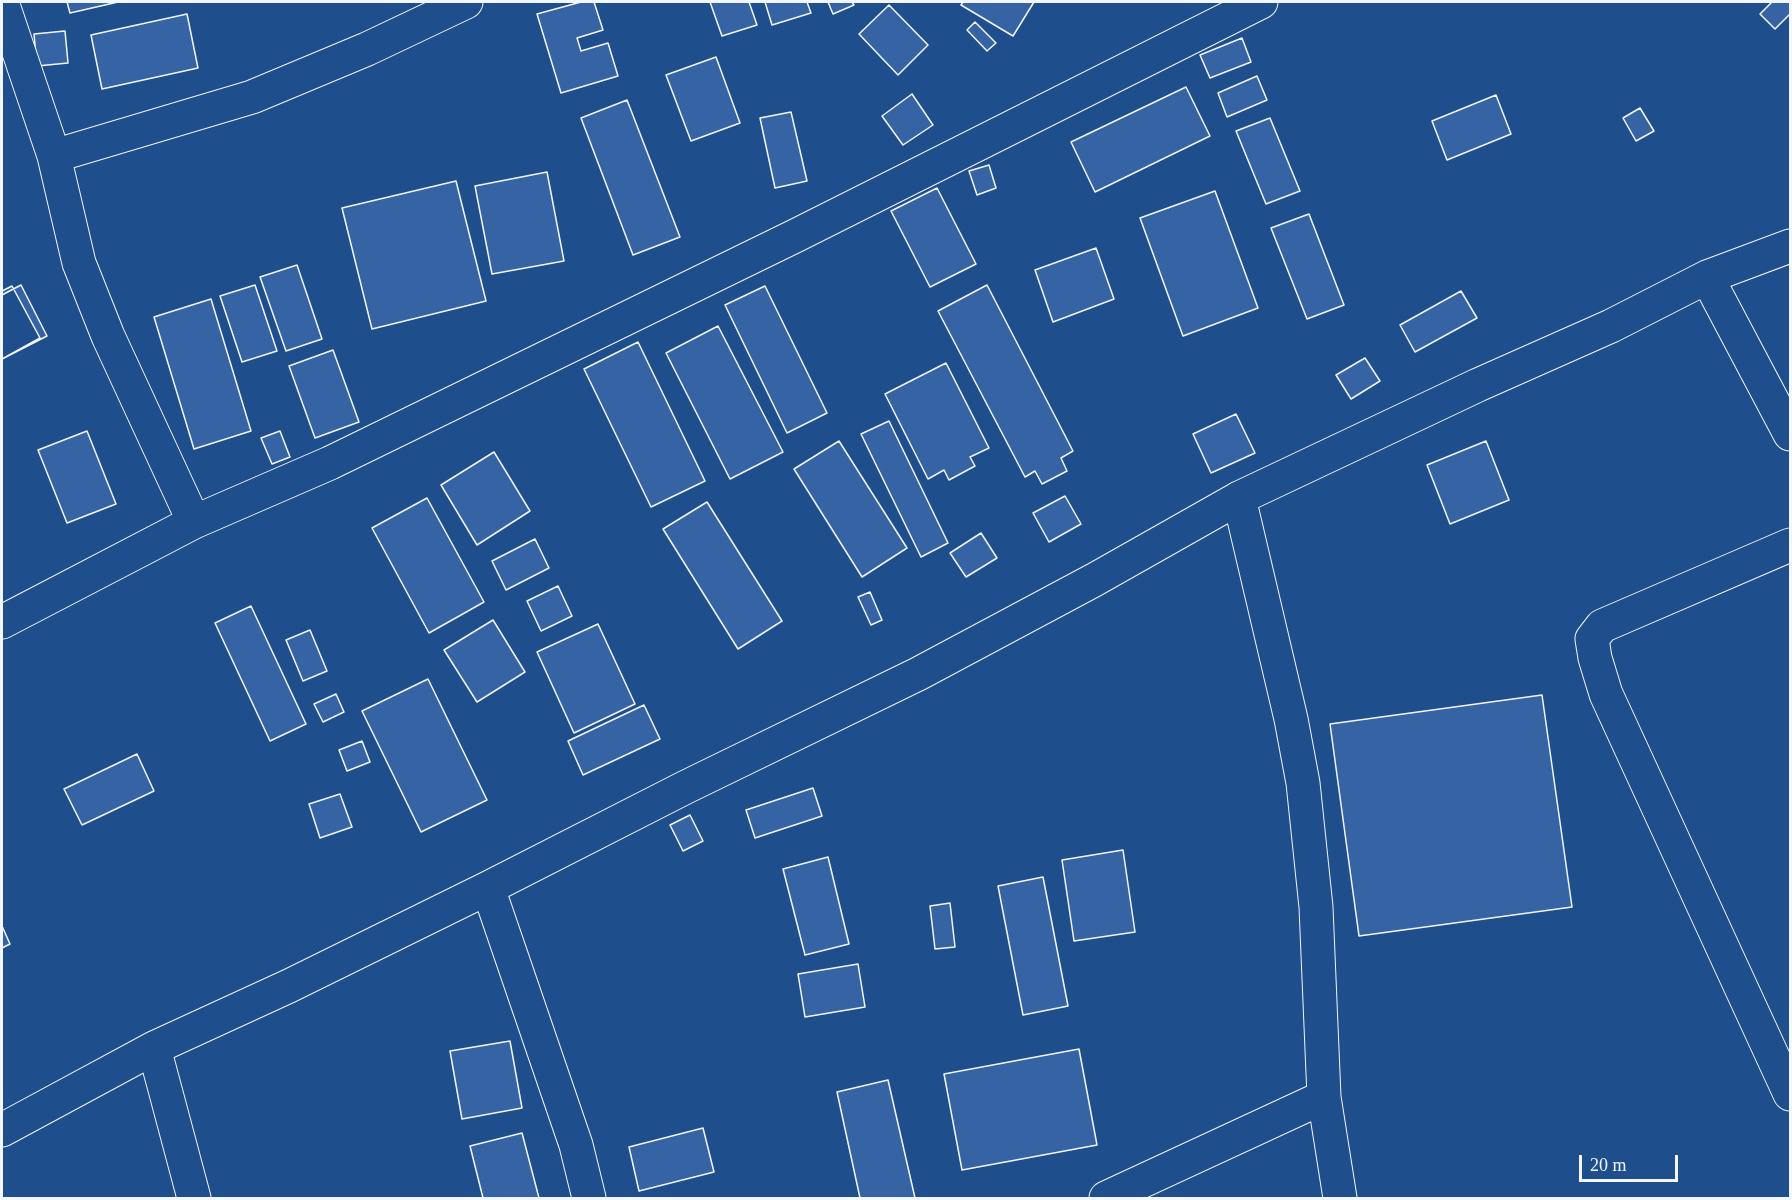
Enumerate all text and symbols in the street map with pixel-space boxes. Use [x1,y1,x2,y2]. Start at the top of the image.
scale bar [1582,1143,1681,1181]
text: 20 m [1590,1155,1627,1175]

